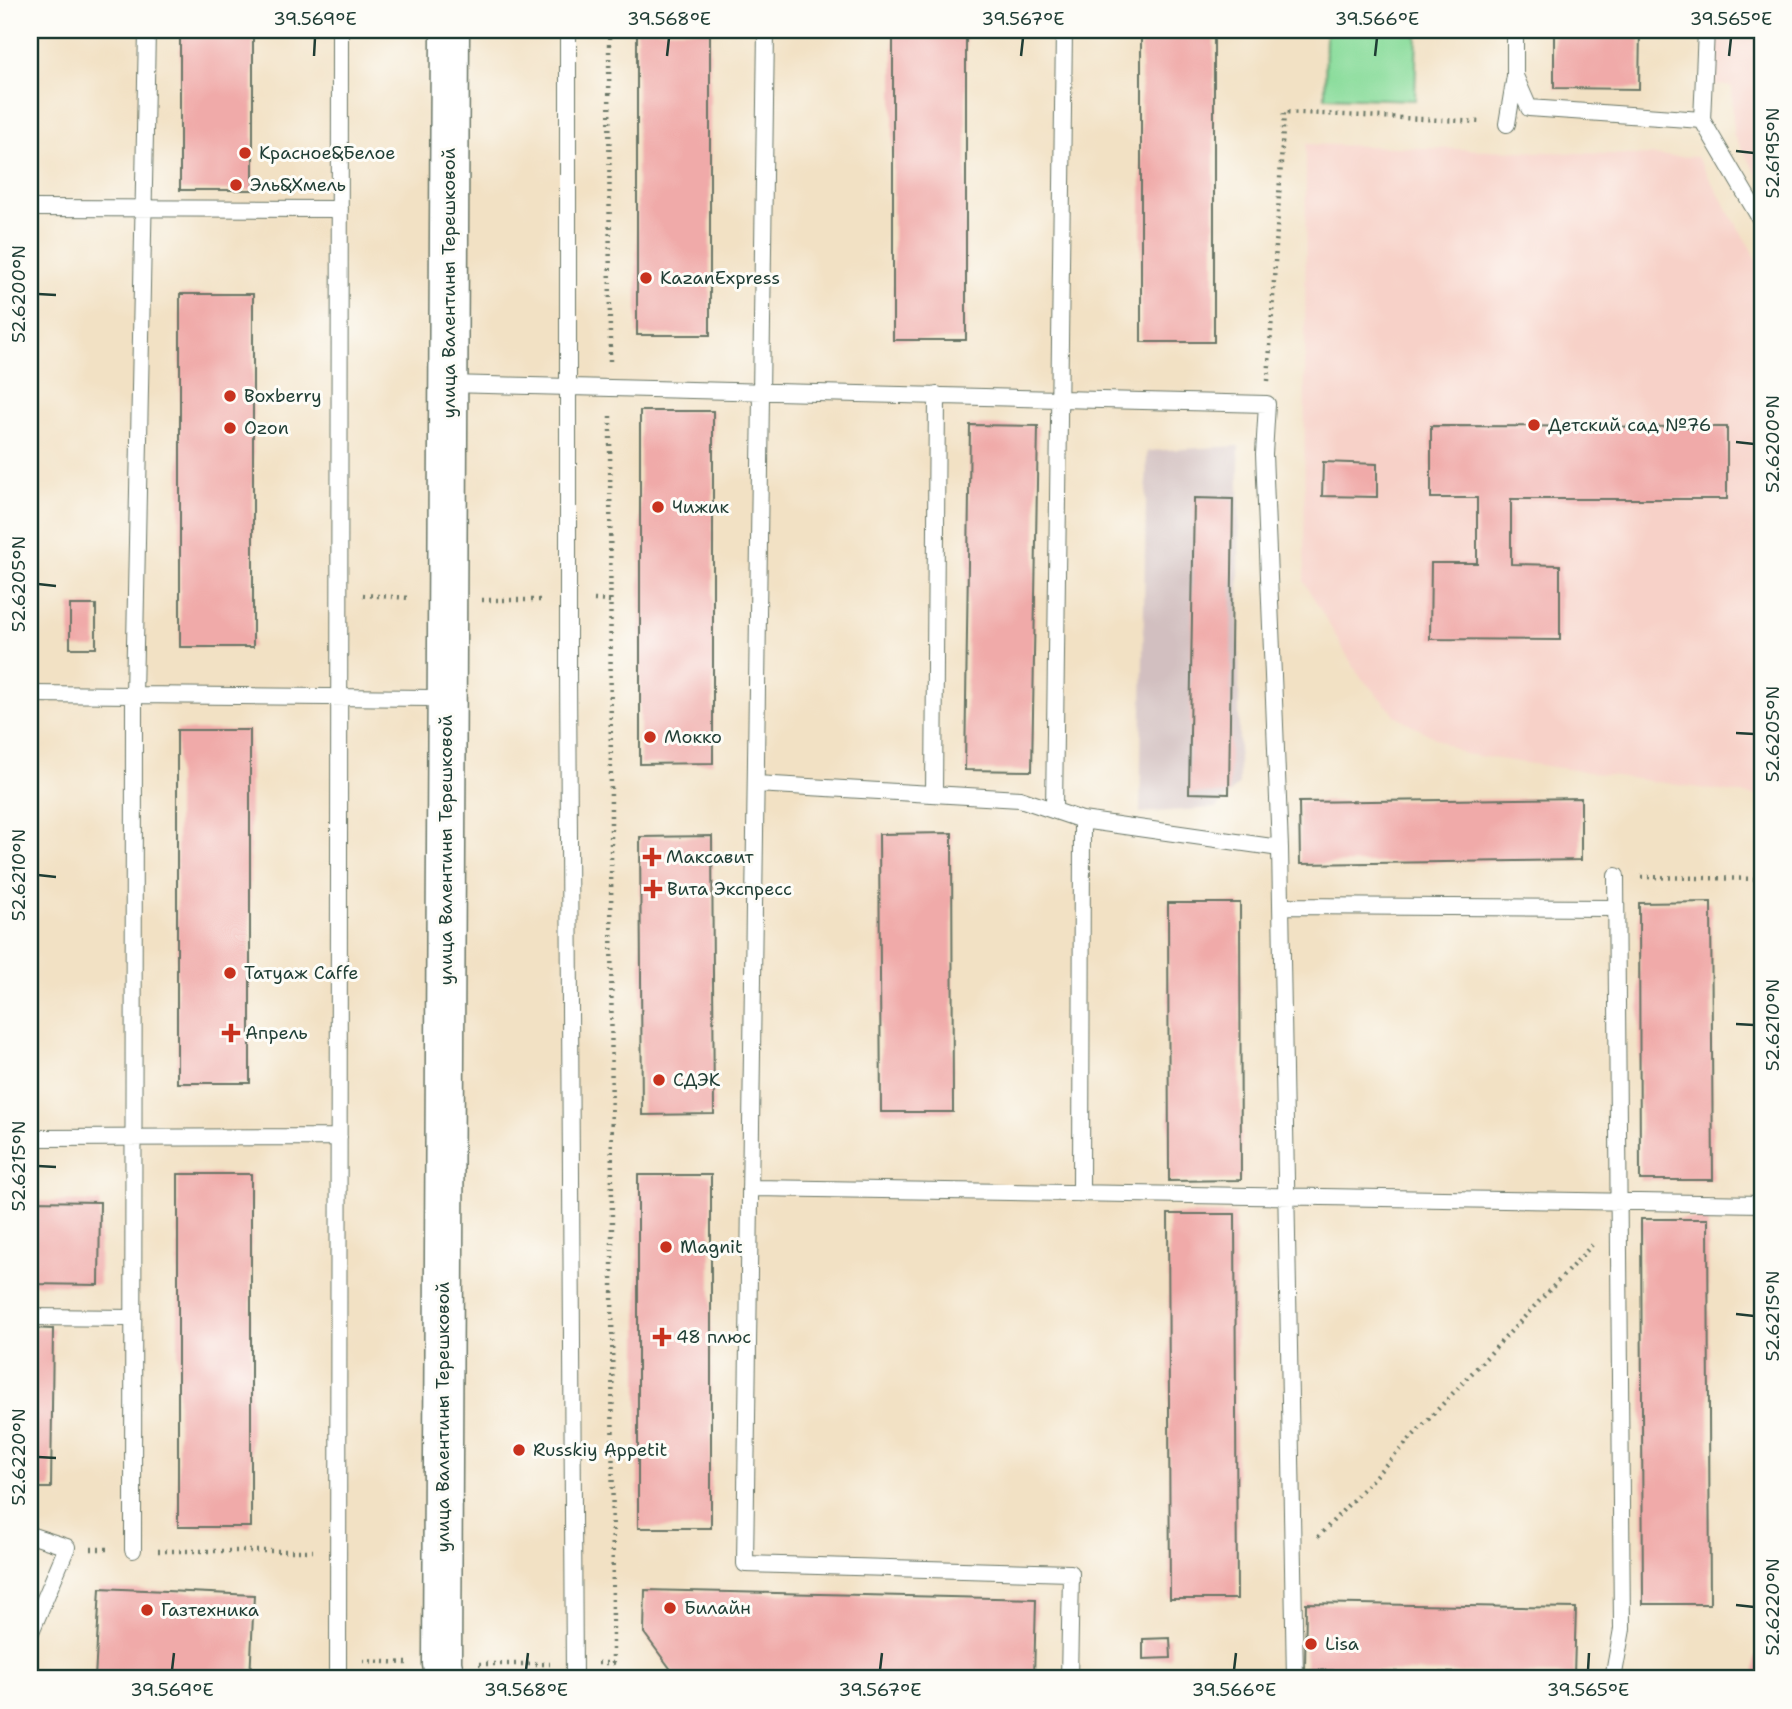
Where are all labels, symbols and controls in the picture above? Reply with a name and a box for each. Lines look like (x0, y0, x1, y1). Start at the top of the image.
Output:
text: 39.569°E (273, 7, 357, 31)
text: 39.568°E (627, 7, 711, 31)
text: 39.567°E (982, 7, 1064, 31)
text: 39.566°E (1335, 7, 1419, 31)
text: 39.565°E (1690, 7, 1772, 31)
text: 52.6195°N (1761, 108, 1785, 198)
place label: Красное&Белое (259, 141, 396, 165)
marker: Красное&Белое (237, 145, 253, 161)
street label: улица Валентины Терешковой (437, 148, 461, 418)
place label: Эль&Хмель (250, 173, 346, 197)
marker: Эль&Хмель (228, 177, 244, 193)
text: 52.6200°N (7, 245, 31, 343)
place label: KazanExpress (660, 266, 780, 290)
marker: KazanExpress (638, 270, 654, 286)
place label: Boxberry (244, 384, 322, 408)
marker: Boxberry (222, 388, 238, 404)
text: 52.6200°N (1761, 395, 1785, 493)
place label: Детский сад №76 (1548, 413, 1711, 437)
place label: Ozon (244, 416, 289, 440)
marker: Детский сад №76 (1526, 417, 1542, 433)
marker: Ozon (222, 420, 238, 436)
place label: Чижик (672, 495, 730, 519)
marker: Чижик (650, 499, 666, 515)
text: 52.6205°N (7, 536, 31, 632)
text: 52.6205°N (1761, 686, 1785, 782)
street label: улица Валентины Терешковой (434, 715, 458, 985)
place label: Мокко (664, 725, 722, 749)
marker: Мокко (642, 729, 658, 745)
text: 52.6210°N (7, 829, 31, 921)
place label: Максавит (666, 845, 754, 869)
marker: Максавит (644, 849, 660, 865)
place label: Вита Экспресс (667, 877, 792, 901)
marker: Вита Экспресс (645, 881, 661, 897)
place label: Татуаж Caffe (244, 961, 358, 985)
marker: Татуаж Caffe (222, 965, 238, 981)
text: 52.6210°N (1761, 979, 1785, 1071)
place label: Апрель (245, 1021, 308, 1045)
marker: Апрель (223, 1025, 239, 1041)
place label: СДЭК (673, 1068, 721, 1092)
marker: СДЭК (651, 1072, 667, 1088)
text: 52.6215°N (7, 1121, 31, 1211)
place label: Magnit (680, 1235, 743, 1259)
marker: Magnit (658, 1239, 674, 1255)
text: 52.6215°N (1761, 1271, 1785, 1361)
street label: улица Валентины Терешковой (431, 1282, 455, 1552)
place label: 48 плюс (676, 1325, 751, 1349)
marker: 48 плюс (654, 1329, 670, 1345)
text: 52.6220°N (7, 1408, 31, 1506)
place label: Russkiy Appetit (533, 1438, 667, 1462)
marker: Russkiy Appetit (511, 1442, 527, 1458)
text: 52.6220°N (1761, 1558, 1785, 1656)
place label: Билайн (684, 1596, 751, 1620)
place label: Газтехника (161, 1598, 259, 1622)
marker: Билайн (662, 1600, 678, 1616)
marker: Газтехника (139, 1602, 155, 1618)
place label: Lisa (1325, 1632, 1359, 1656)
marker: Lisa (1303, 1636, 1319, 1652)
text: 39.569°E (130, 1678, 214, 1702)
text: 39.568°E (484, 1678, 568, 1702)
text: 39.567°E (839, 1678, 921, 1702)
text: 39.566°E (1192, 1678, 1276, 1702)
text: 39.565°E (1547, 1678, 1629, 1702)

